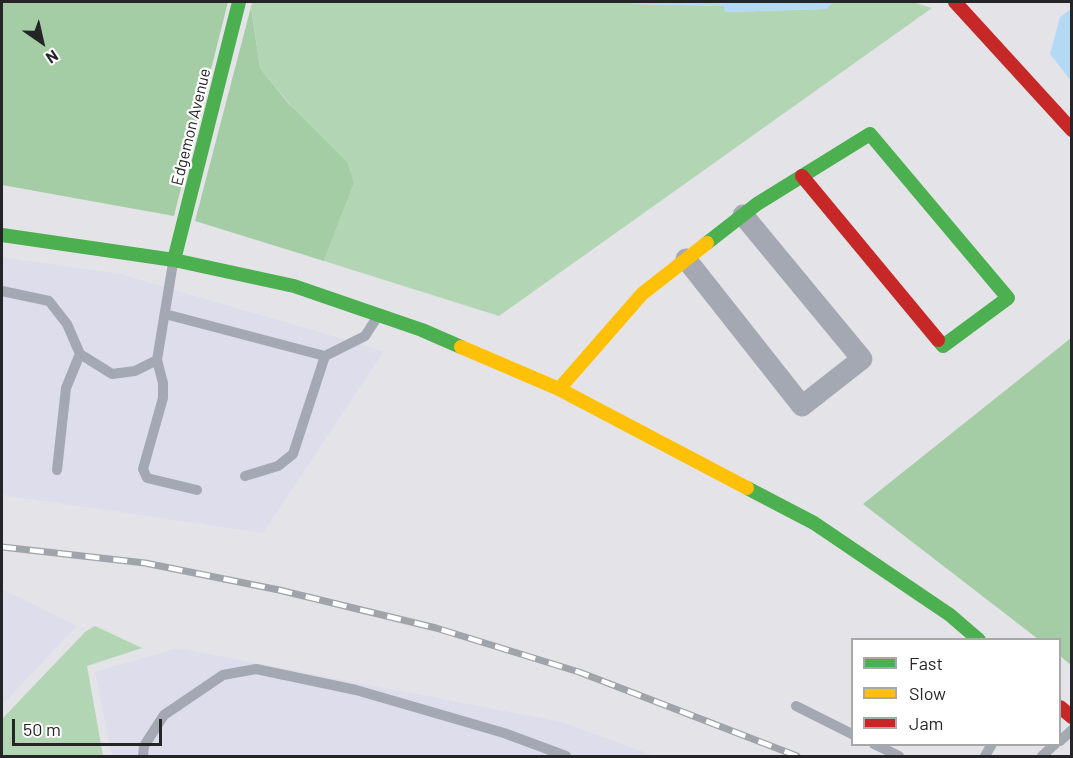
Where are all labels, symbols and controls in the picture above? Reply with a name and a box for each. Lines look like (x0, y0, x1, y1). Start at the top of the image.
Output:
north arrow (12, 12, 72, 72)
text: N (43, 46, 62, 68)
street label: Edgemon Avenue (167, 66, 215, 188)
legend (851, 638, 1061, 746)
text: Fast (909, 652, 943, 674)
text: Slow (909, 682, 946, 704)
scale bar (15, 707, 165, 745)
text: Jam (909, 712, 943, 734)
text: 50 m (23, 718, 61, 740)

